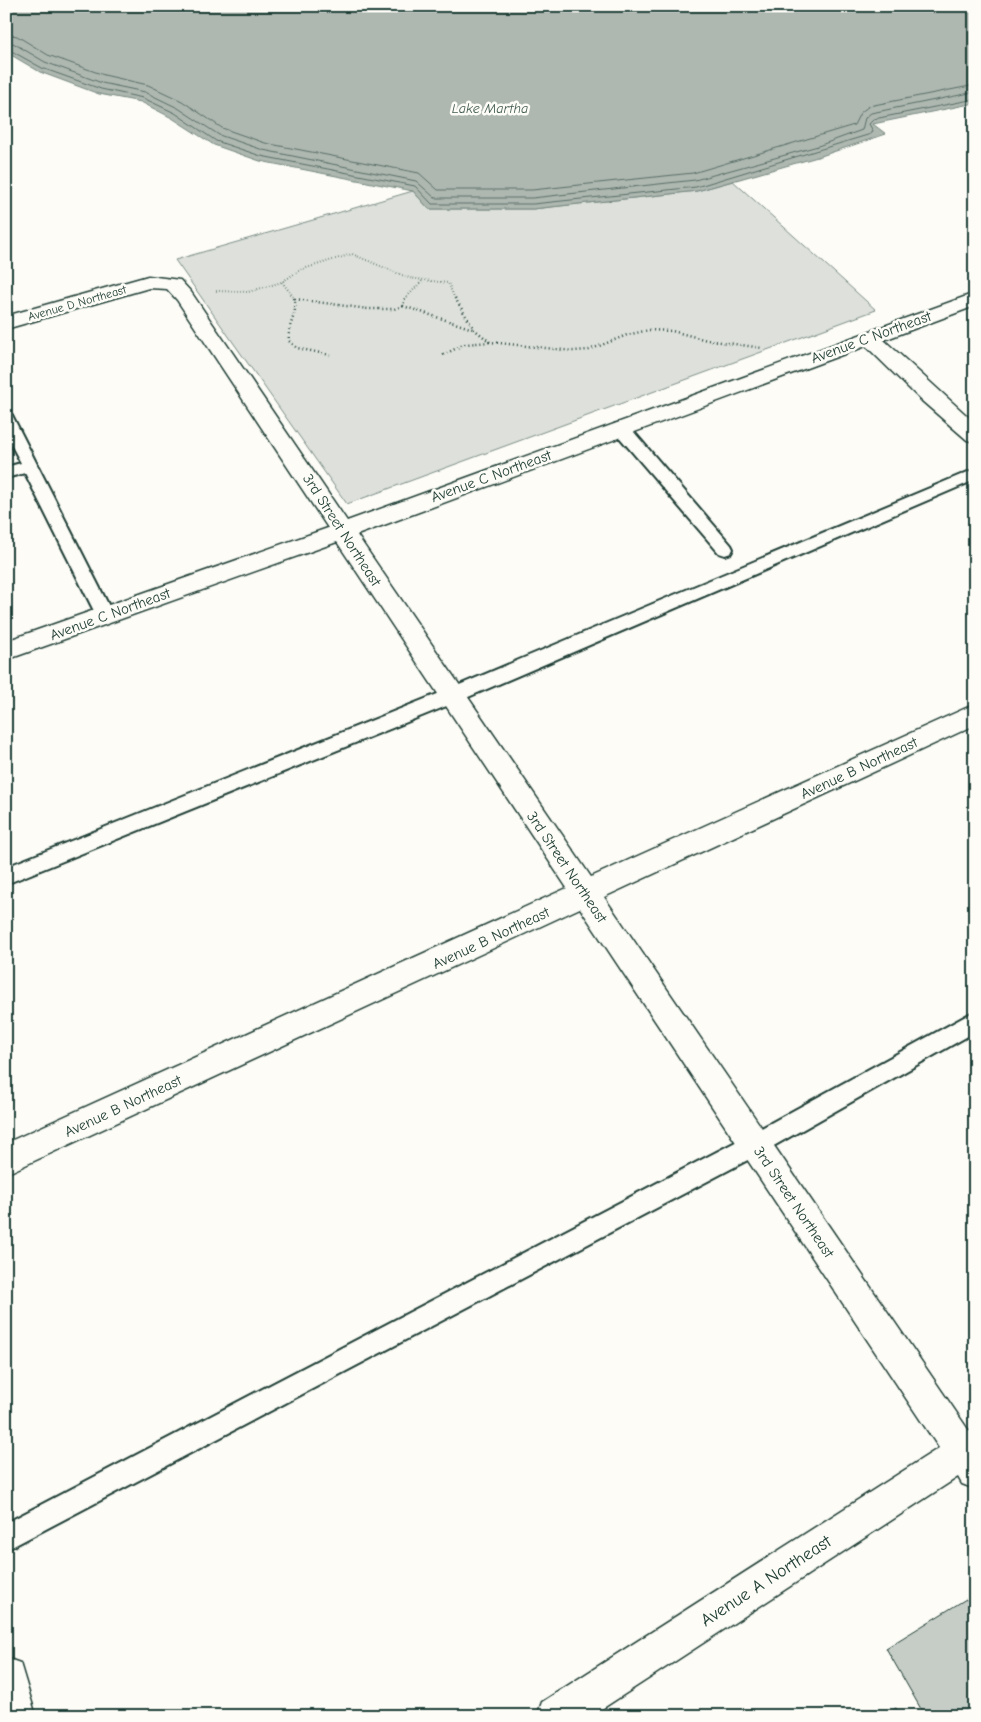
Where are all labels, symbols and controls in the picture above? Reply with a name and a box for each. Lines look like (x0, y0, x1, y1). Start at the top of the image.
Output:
water label: Lake Martha (452, 100, 528, 117)
street label: Avenue D Northeast (26, 282, 128, 324)
street label: Avenue C Northeast (808, 307, 934, 367)
street label: Avenue C Northeast (428, 446, 554, 506)
street label: 3rd Street Northeast (299, 470, 385, 590)
street label: Avenue C Northeast (47, 584, 173, 644)
street label: Avenue B Northeast (798, 733, 921, 803)
street label: 3rd Street Northeast (523, 808, 611, 927)
street label: Avenue B Northeast (430, 903, 553, 973)
street label: Avenue B Northeast (62, 1071, 185, 1141)
street label: 3rd Street Northeast (750, 1143, 838, 1262)
street label: Avenue A Northeast (697, 1530, 836, 1631)

